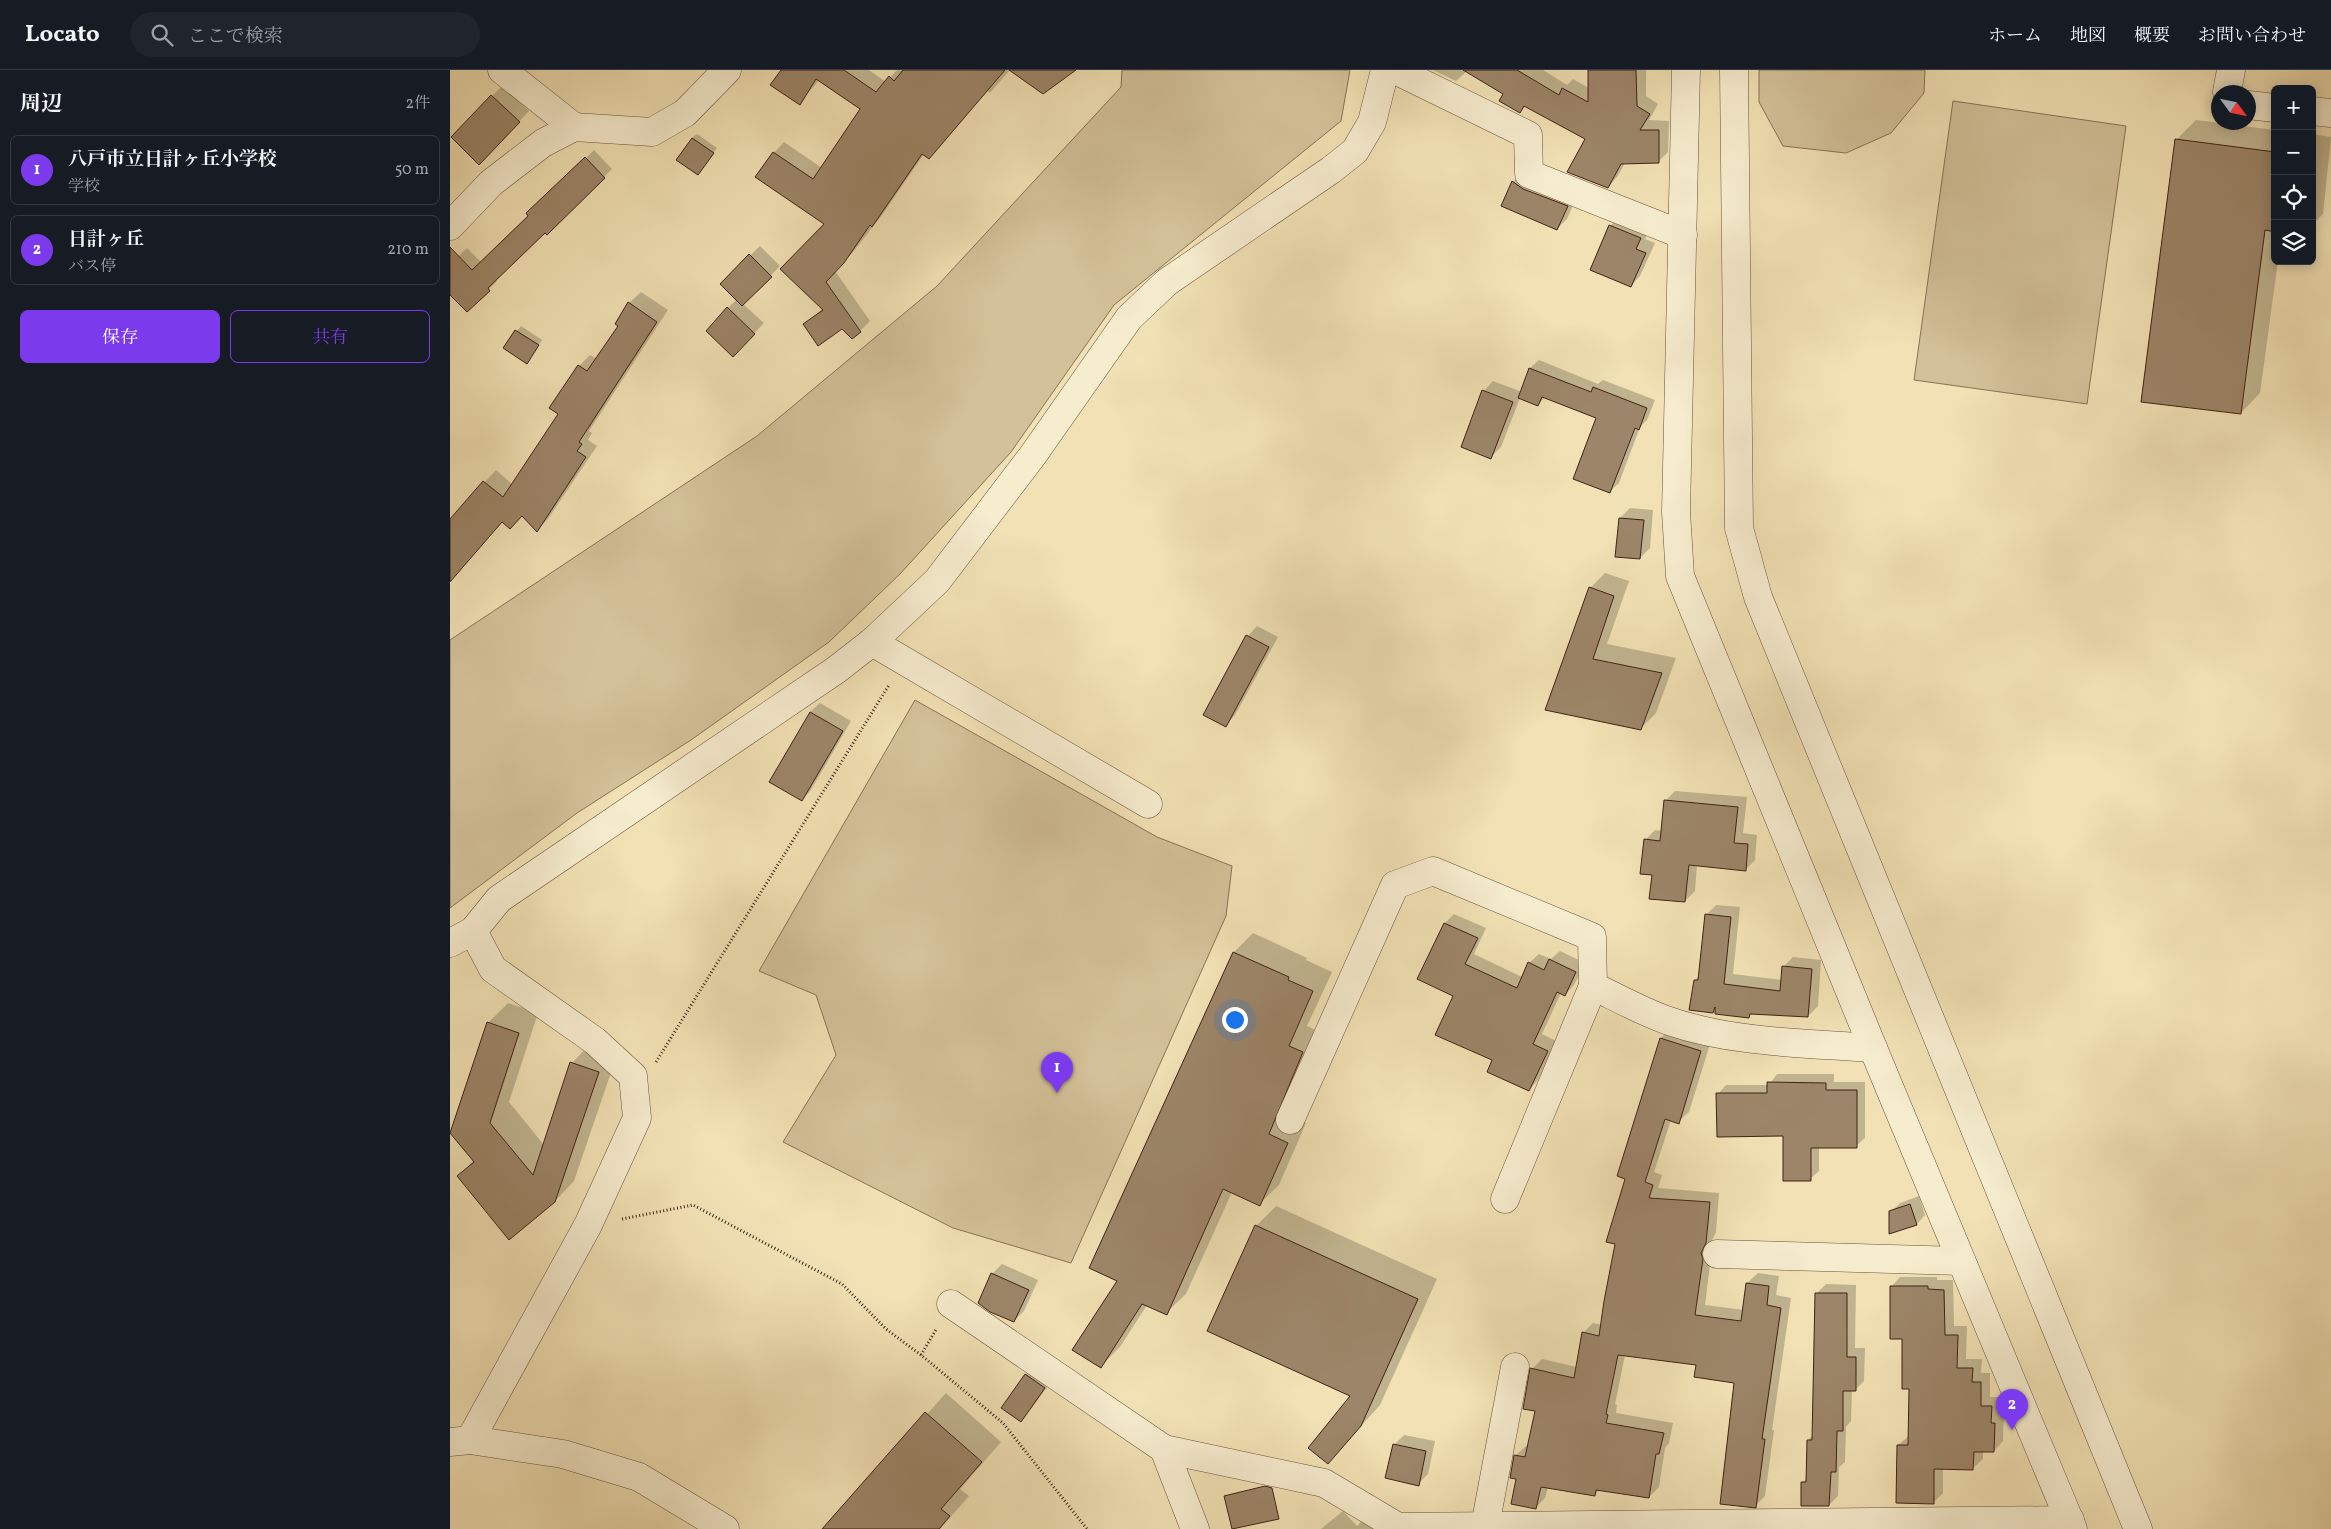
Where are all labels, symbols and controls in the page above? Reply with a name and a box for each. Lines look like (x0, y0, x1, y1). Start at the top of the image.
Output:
search box (130, 12, 480, 57)
text: Locato (25, 18, 100, 52)
icon: search (148, 21, 176, 49)
text: ここで検索 (188, 24, 283, 50)
text: ホーム (1988, 24, 2042, 49)
text: 地図 (2070, 24, 2106, 49)
text: 概要 (2134, 24, 2170, 49)
text: お問い合わせ (2198, 24, 2306, 49)
north arrow (2211, 85, 2256, 130)
map controls (2271, 85, 2316, 265)
button: + (2271, 85, 2316, 130)
text: 周辺 (20, 90, 62, 119)
text: 2件 (405, 93, 430, 115)
button: − (2271, 130, 2316, 175)
text: 八戸市立日計ヶ丘小学校 (68, 147, 277, 173)
text: 1 (34, 159, 40, 181)
text: 50 m (395, 159, 429, 181)
button: locate (2271, 175, 2316, 220)
text: 学校 (68, 176, 100, 198)
button: layers (2271, 220, 2316, 265)
text: 日計ヶ丘 (68, 227, 144, 253)
text: 2 (33, 239, 41, 261)
text: 210 m (387, 239, 429, 261)
text: バス停 (68, 256, 116, 278)
button: 保存 (20, 310, 220, 363)
button: 共有 (230, 310, 430, 363)
your location (1222, 1007, 1248, 1033)
pin: 1 (1041, 1052, 1073, 1093)
pin: 2 (1996, 1389, 2028, 1430)

